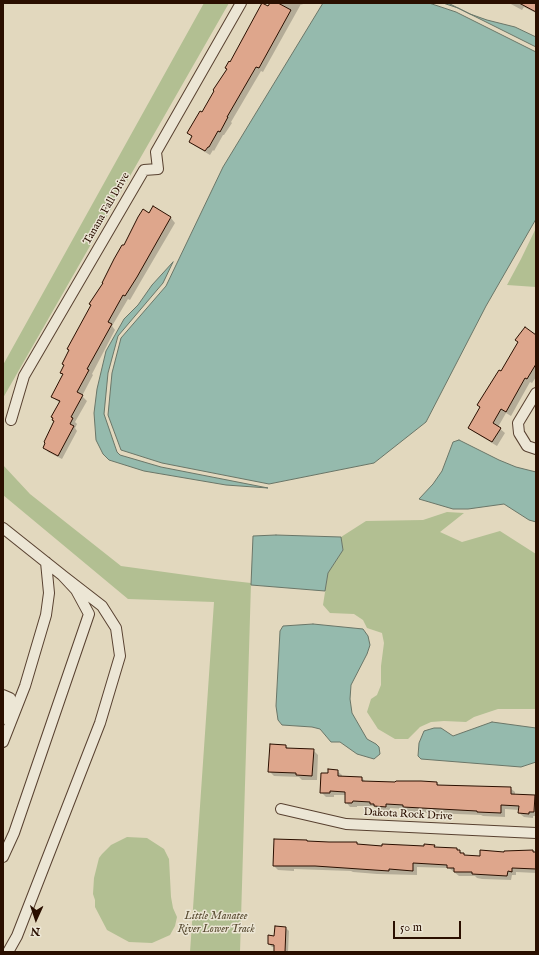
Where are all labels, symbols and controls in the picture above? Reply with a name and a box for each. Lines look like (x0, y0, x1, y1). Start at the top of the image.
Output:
street label: Tanana Fall Drive (81, 171, 133, 247)
street label: Dakota Rock Drive (363, 806, 453, 824)
north arrow (16, 899, 56, 939)
park label: Little Manatee River Lower Track (177, 910, 255, 936)
scale bar (395, 913, 463, 939)
text: 50 m (400, 920, 422, 935)
text: N (30, 924, 40, 938)

